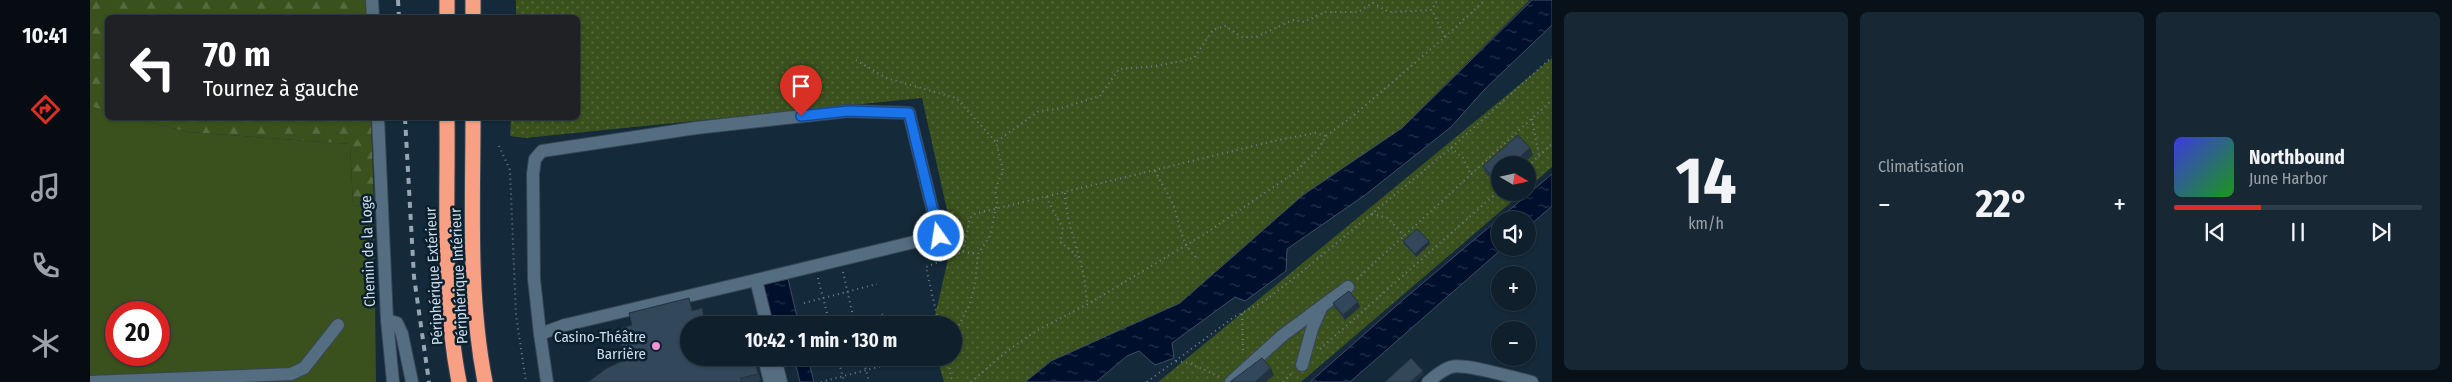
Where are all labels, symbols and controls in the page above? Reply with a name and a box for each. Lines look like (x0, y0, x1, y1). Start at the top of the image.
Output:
text: 10:41 (22, 22, 68, 49)
text: 70 m (203, 33, 271, 75)
icon: left (120, 35, 185, 100)
pin (780, 65, 822, 116)
icon: arrive (787, 72, 815, 100)
text: Tournez à gauche (203, 75, 359, 102)
icon: directions (28, 92, 63, 127)
text: 14 (1676, 142, 1736, 220)
text: Northbound (2249, 146, 2345, 169)
north arrow (1491, 156, 1536, 201)
map controls (1491, 156, 1536, 366)
text: Climatisation (1878, 157, 1964, 176)
text: June Harbor (2249, 169, 2327, 188)
icon: music (28, 170, 63, 205)
text: 22° (1975, 181, 2028, 227)
text: − (1878, 188, 1891, 221)
text: + (2113, 188, 2126, 221)
street label: Chemin de la Loge (357, 195, 379, 307)
street label: Périphérique Extérieur (421, 206, 447, 345)
street label: Périphérique Intérieur (446, 207, 472, 345)
position arrow (912, 209, 964, 261)
button: sound (1491, 211, 1536, 256)
text: km/h (1688, 214, 1724, 233)
icon: previous (2201, 218, 2229, 246)
icon: pause (2284, 218, 2312, 246)
icon: next (2367, 218, 2395, 246)
icon: phone (28, 248, 63, 283)
button: + (1491, 266, 1536, 311)
speed limit sign: 20 (105, 301, 170, 366)
button: − (1491, 321, 1536, 366)
icon: climate (28, 326, 63, 361)
place label: Casino-Théâtre Barrière (554, 328, 646, 363)
text: 10:42 · 1 min · 130 m (745, 329, 897, 352)
marker: Casino-Théâtre Barrière (650, 340, 662, 352)

